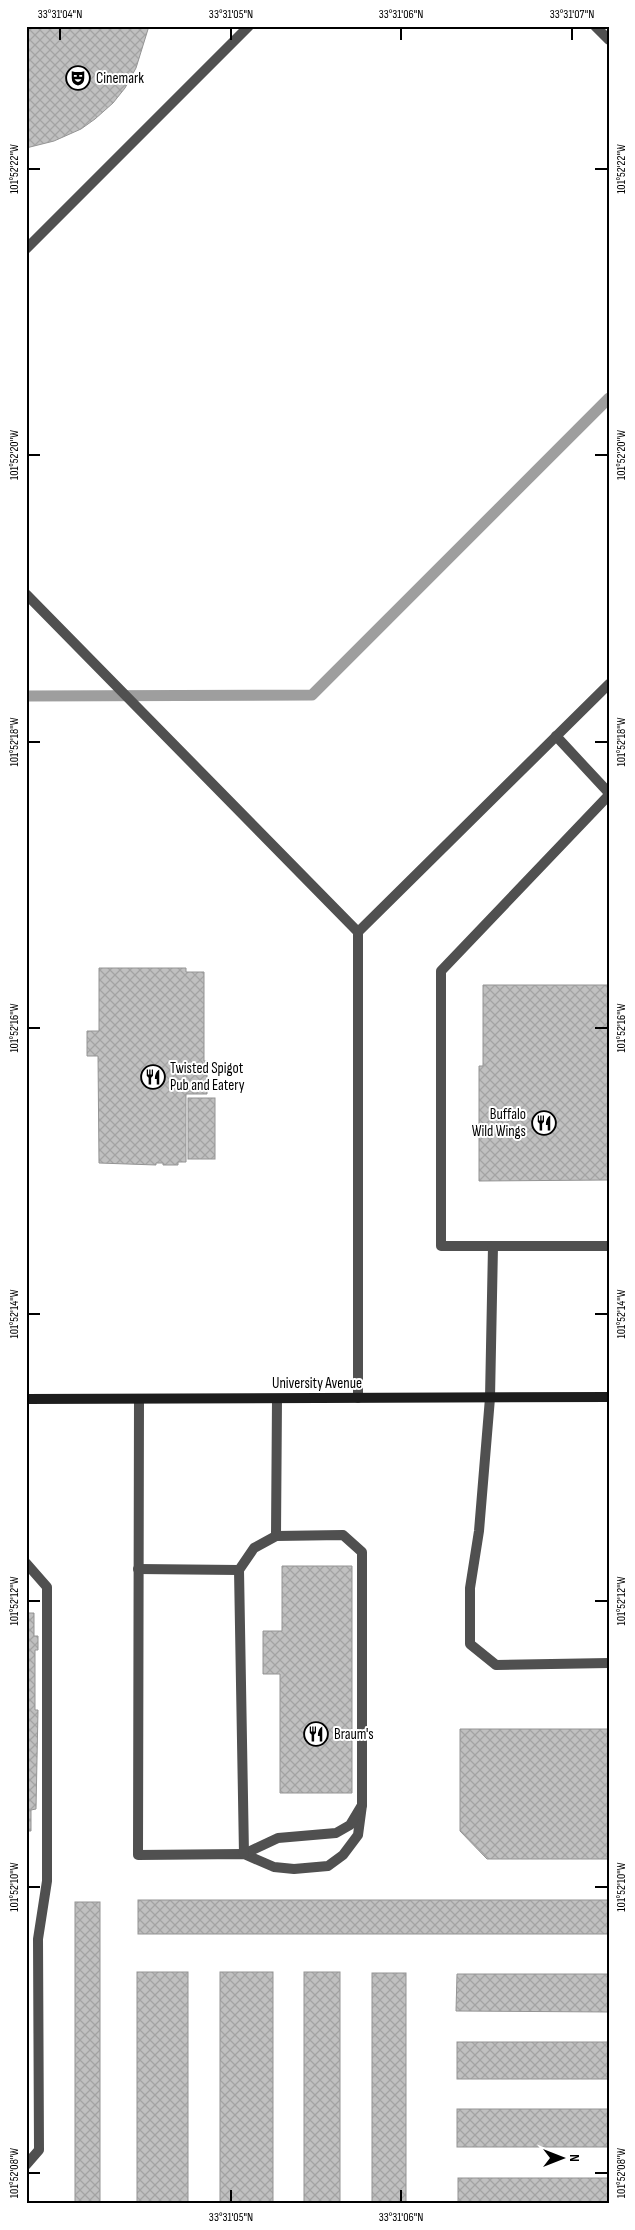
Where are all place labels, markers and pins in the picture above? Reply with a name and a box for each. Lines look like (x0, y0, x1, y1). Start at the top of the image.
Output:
theatre icon: Cinemark (65, 65, 91, 91)
place label: Cinemark (96, 69, 144, 88)
place label: Twisted Spigot Pub and Eatery (170, 1059, 245, 1095)
restaurant icon: Twisted Spigot Pub and Eatery (140, 1064, 166, 1090)
place label: Buffalo Wild Wings (472, 1105, 526, 1141)
restaurant icon: Buffalo Wild Wings (531, 1110, 557, 1136)
restaurant icon: Braum's (303, 1721, 329, 1747)
place label: Braum's (334, 1725, 374, 1744)

